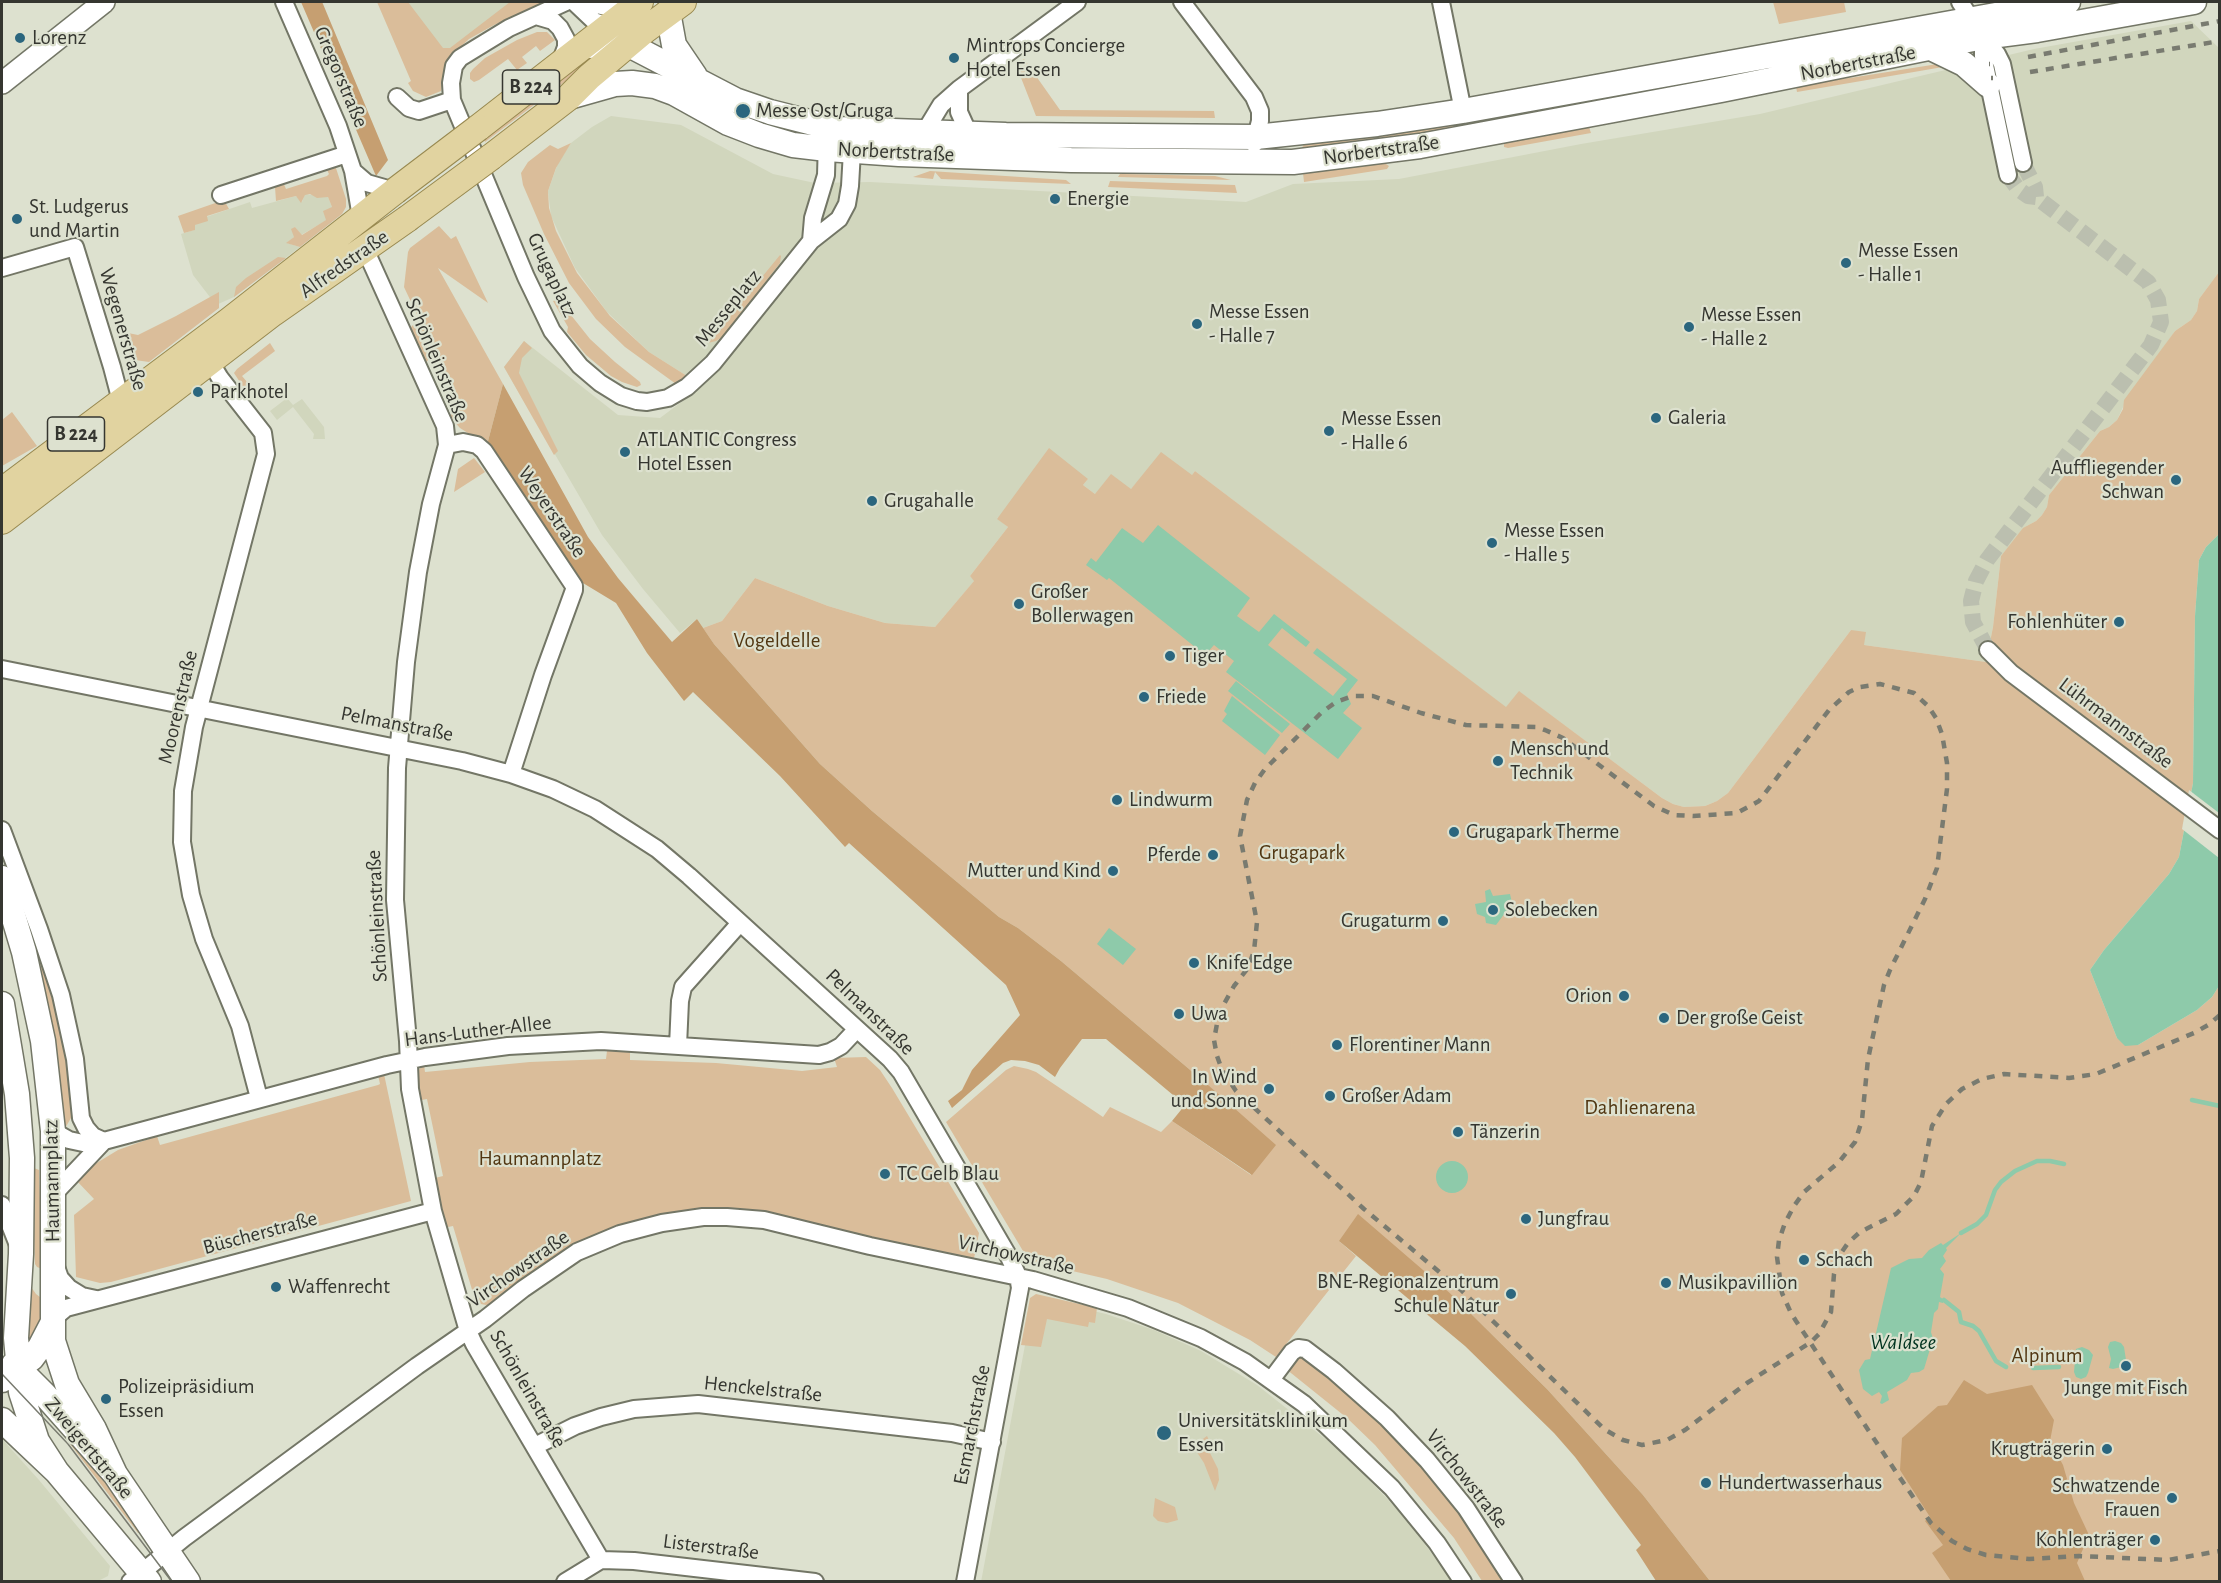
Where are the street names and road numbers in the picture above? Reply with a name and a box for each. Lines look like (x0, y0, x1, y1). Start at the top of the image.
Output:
street label: Gregorstraße (308, 23, 374, 131)
street label: Norbertstraße (1798, 39, 1918, 87)
road number: B 224 (502, 70, 560, 104)
street label: Norbertstraße (1321, 129, 1441, 171)
street label: Norbertstraße (837, 136, 955, 168)
street label: Alfredstraße (295, 224, 393, 304)
street label: Grugaplatz (522, 229, 582, 321)
street label: Messeplatz (689, 264, 767, 352)
street label: Wegenerstraße (93, 265, 153, 393)
street label: Schönleinstraße (400, 294, 474, 426)
road number: B 224 (48, 417, 104, 451)
street label: Weyerstraße (512, 462, 592, 562)
street label: Moorenstraße (153, 648, 203, 766)
street label: Lührmannstraße (2054, 672, 2178, 774)
street label: Pelmanstraße (339, 701, 455, 747)
street label: Schönleinstraße (361, 849, 393, 983)
street label: Pelmanstraße (820, 963, 920, 1061)
street label: Hans-Luther-Allee (403, 1009, 553, 1053)
street label: Haumannplatz (38, 1119, 66, 1243)
street label: Büscherstraße (200, 1206, 320, 1260)
street label: Virchowstraße (462, 1225, 574, 1313)
street label: Virchowstraße (955, 1229, 1077, 1281)
street label: Schönleinstraße (484, 1325, 572, 1453)
street label: Esmarchstraße (948, 1363, 996, 1487)
street label: Henckelstraße (703, 1370, 823, 1408)
street label: Zweigertstraße (39, 1392, 139, 1504)
street label: Virchowstraße (1420, 1424, 1514, 1534)
street label: Listerstraße (662, 1529, 760, 1565)

